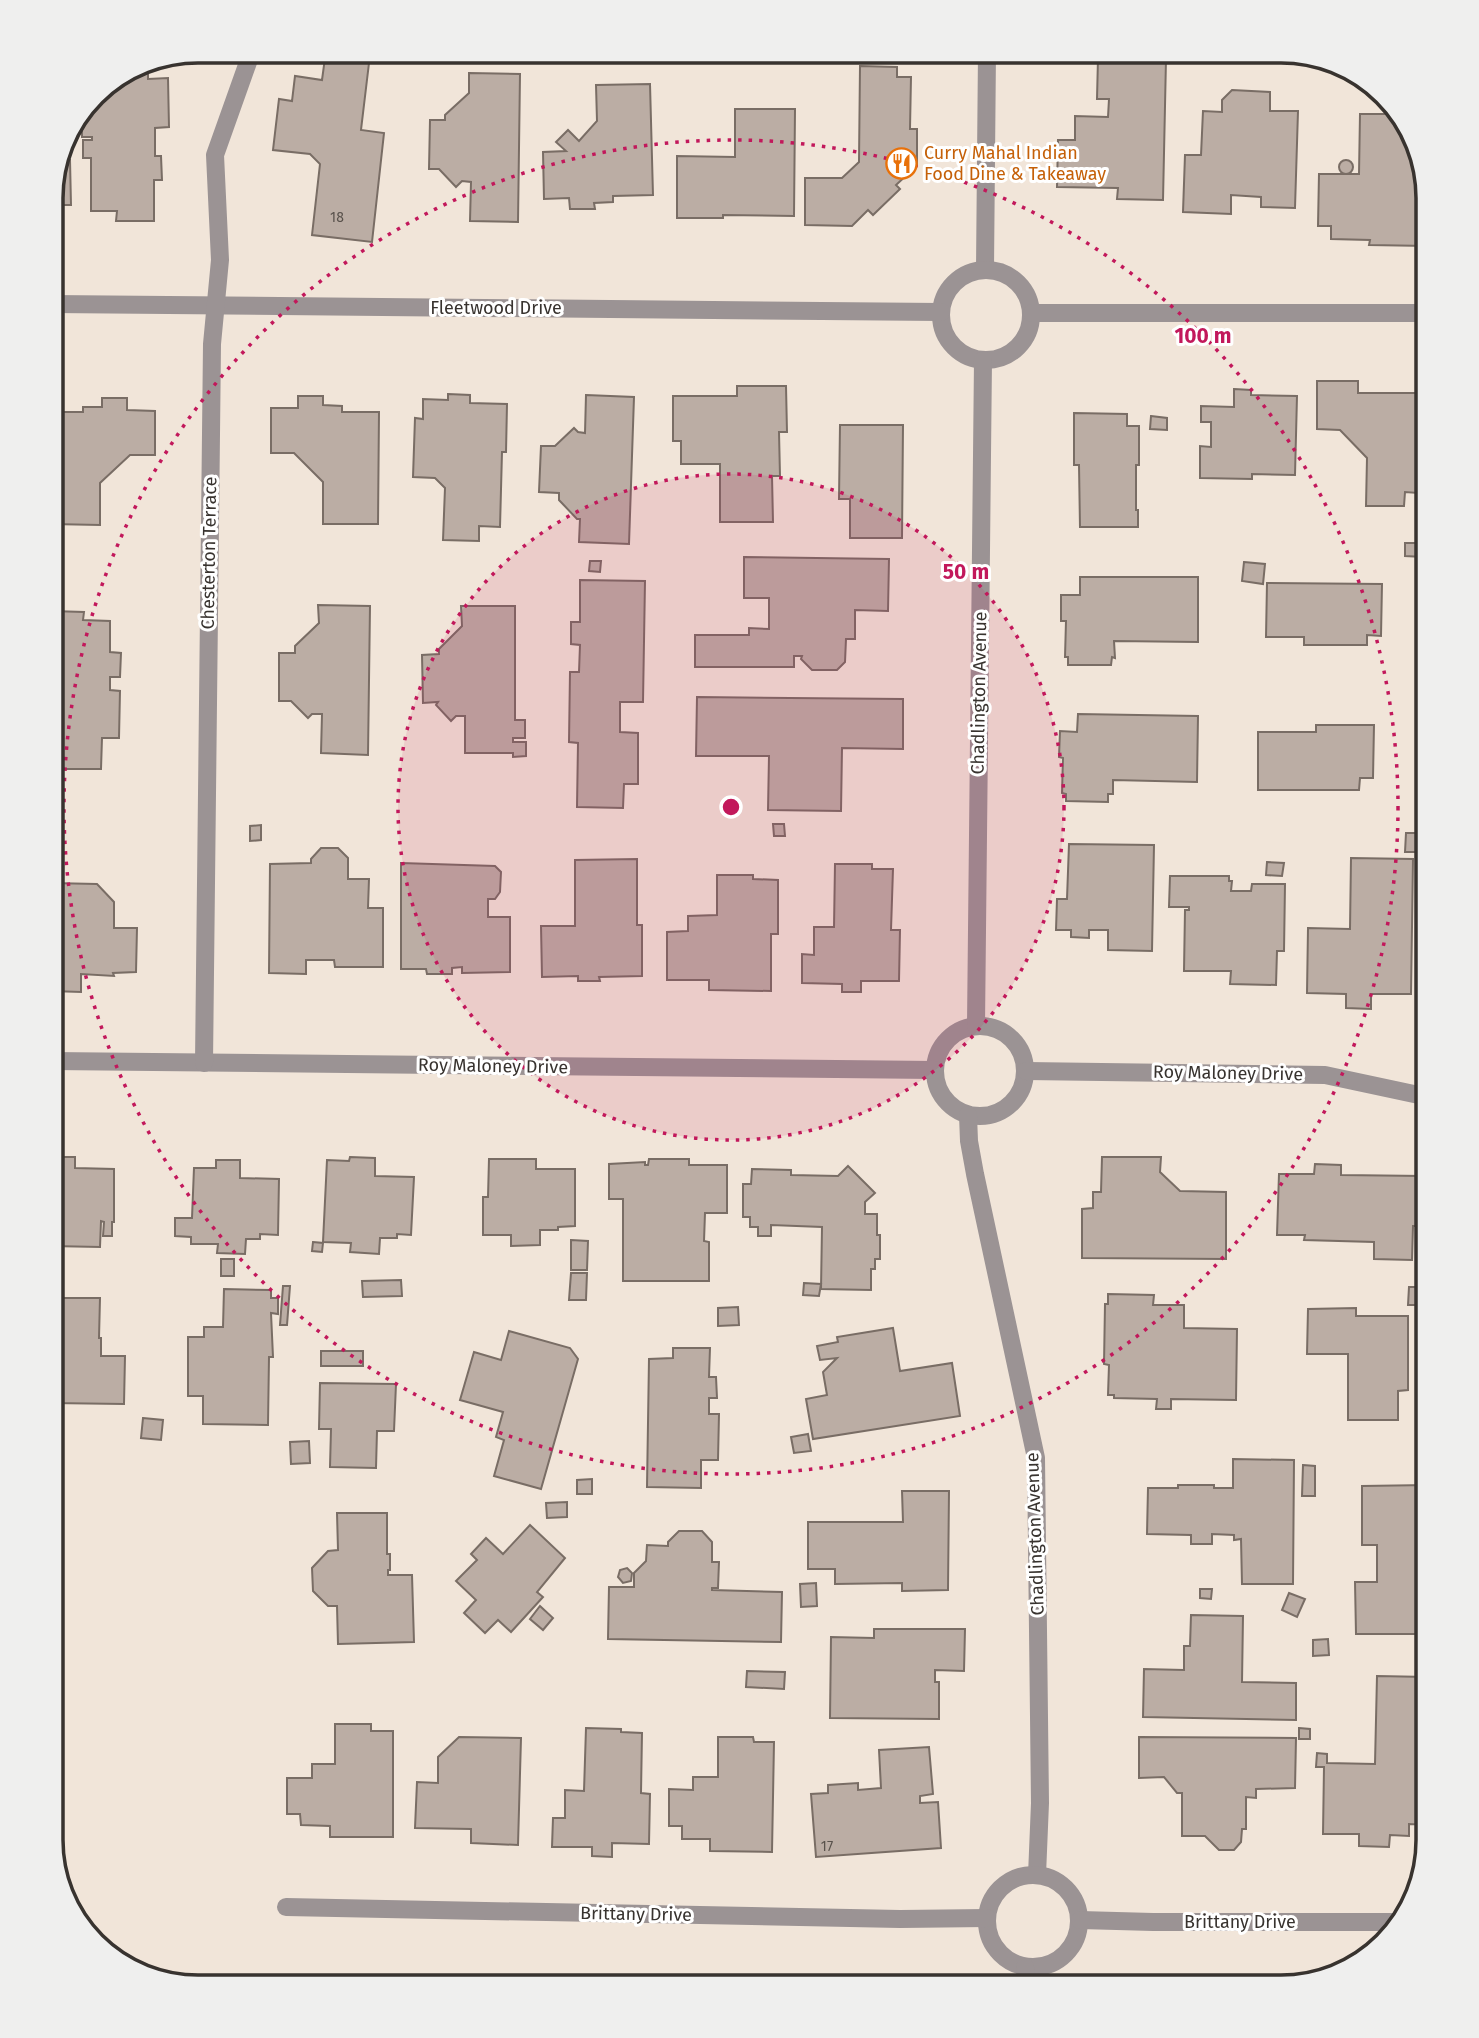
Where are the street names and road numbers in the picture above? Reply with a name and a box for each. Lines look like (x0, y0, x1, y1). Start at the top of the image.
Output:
street label: Fleetwood Drive (430, 297, 562, 319)
street label: Chesterton Terrace (197, 476, 221, 630)
street label: Chadlington Avenue (967, 611, 991, 775)
street label: Roy Maloney Drive (418, 1054, 568, 1078)
street label: Roy Maloney Drive (1153, 1061, 1303, 1085)
street label: Chadlington Avenue (1021, 1452, 1049, 1616)
street label: Brittany Drive (580, 1902, 692, 1926)
street label: Brittany Drive (1184, 1911, 1296, 1933)

